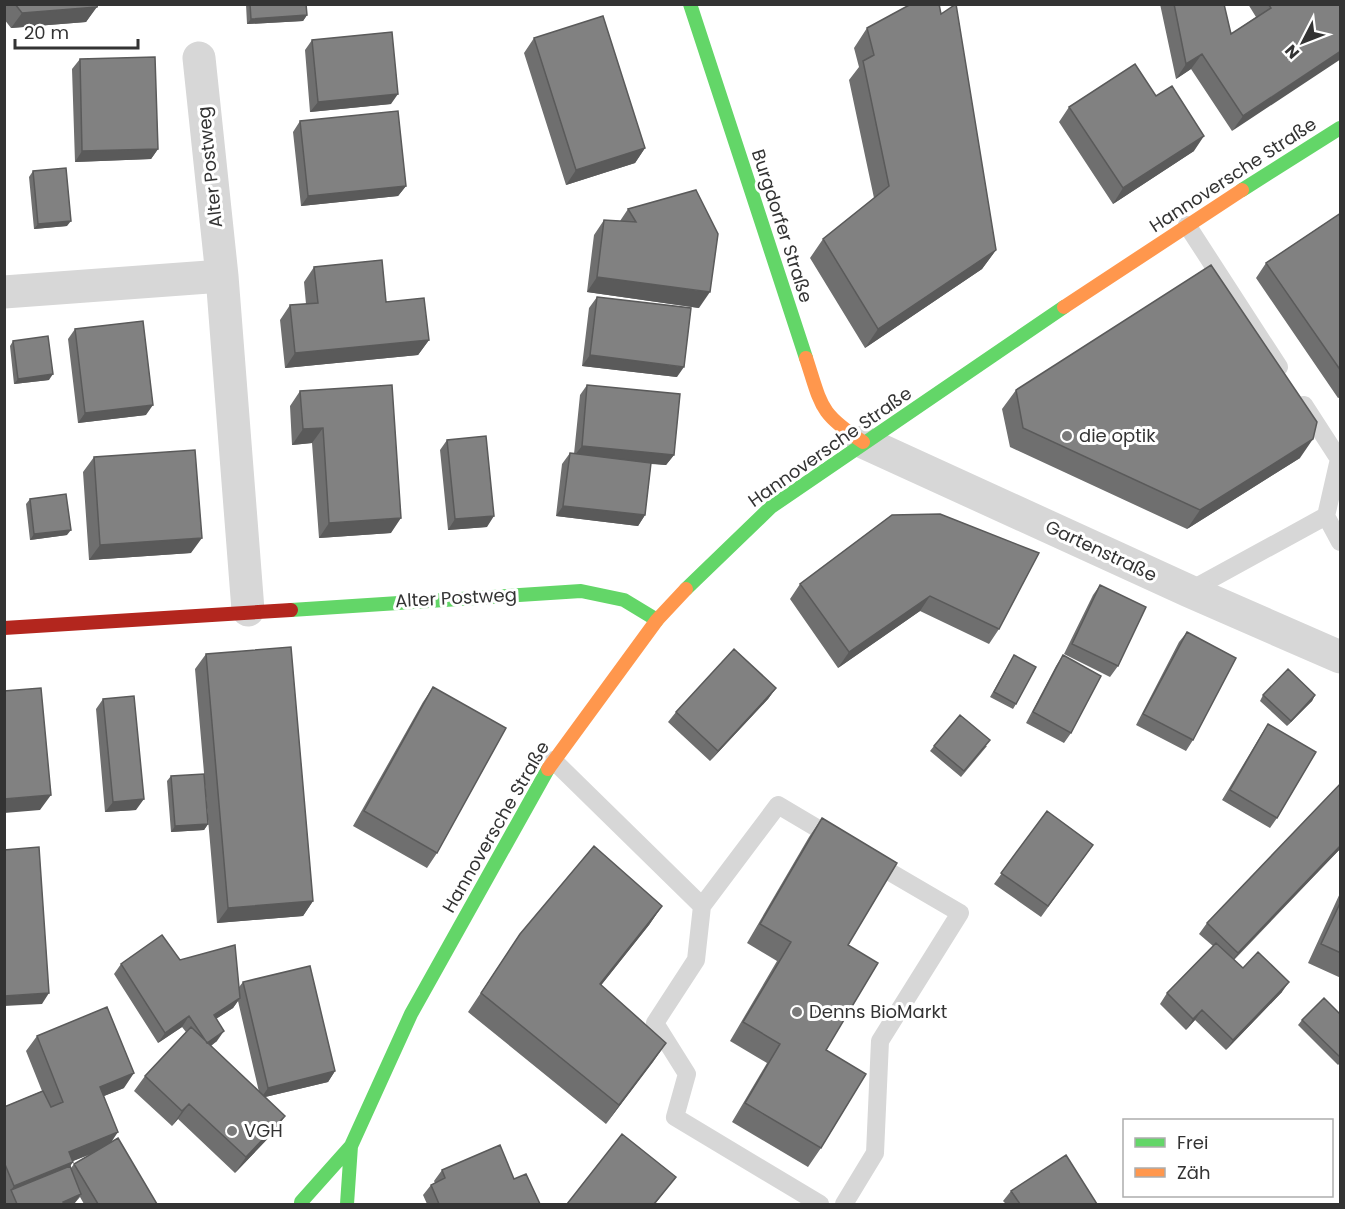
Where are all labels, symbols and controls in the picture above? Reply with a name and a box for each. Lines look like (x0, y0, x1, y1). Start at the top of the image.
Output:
scale bar (15, 12, 138, 50)
north arrow (1273, 12, 1333, 72)
text: 20 m (24, 20, 69, 45)
text: N (1280, 40, 1305, 64)
street label: Alter Postweg (191, 105, 228, 229)
street label: Hannoversche Straße (1144, 111, 1321, 238)
street label: Burgdorfer Straße (746, 146, 819, 306)
street label: Hannoversche Straße (743, 381, 917, 513)
place label: die optik (1079, 423, 1156, 448)
marker: die optik (1060, 429, 1074, 443)
street label: Gartenstraße (1041, 514, 1161, 587)
street label: Alter Postweg (395, 582, 517, 613)
street label: Hannoversche Straße (436, 736, 555, 917)
place label: Denns BioMarkt (809, 999, 947, 1024)
marker: Denns BioMarkt (790, 1005, 804, 1019)
place label: VGH (244, 1118, 283, 1143)
legend (1123, 1119, 1333, 1197)
marker: VGH (225, 1124, 239, 1138)
text: Frei (1177, 1130, 1208, 1155)
text: Zäh (1177, 1160, 1210, 1185)

